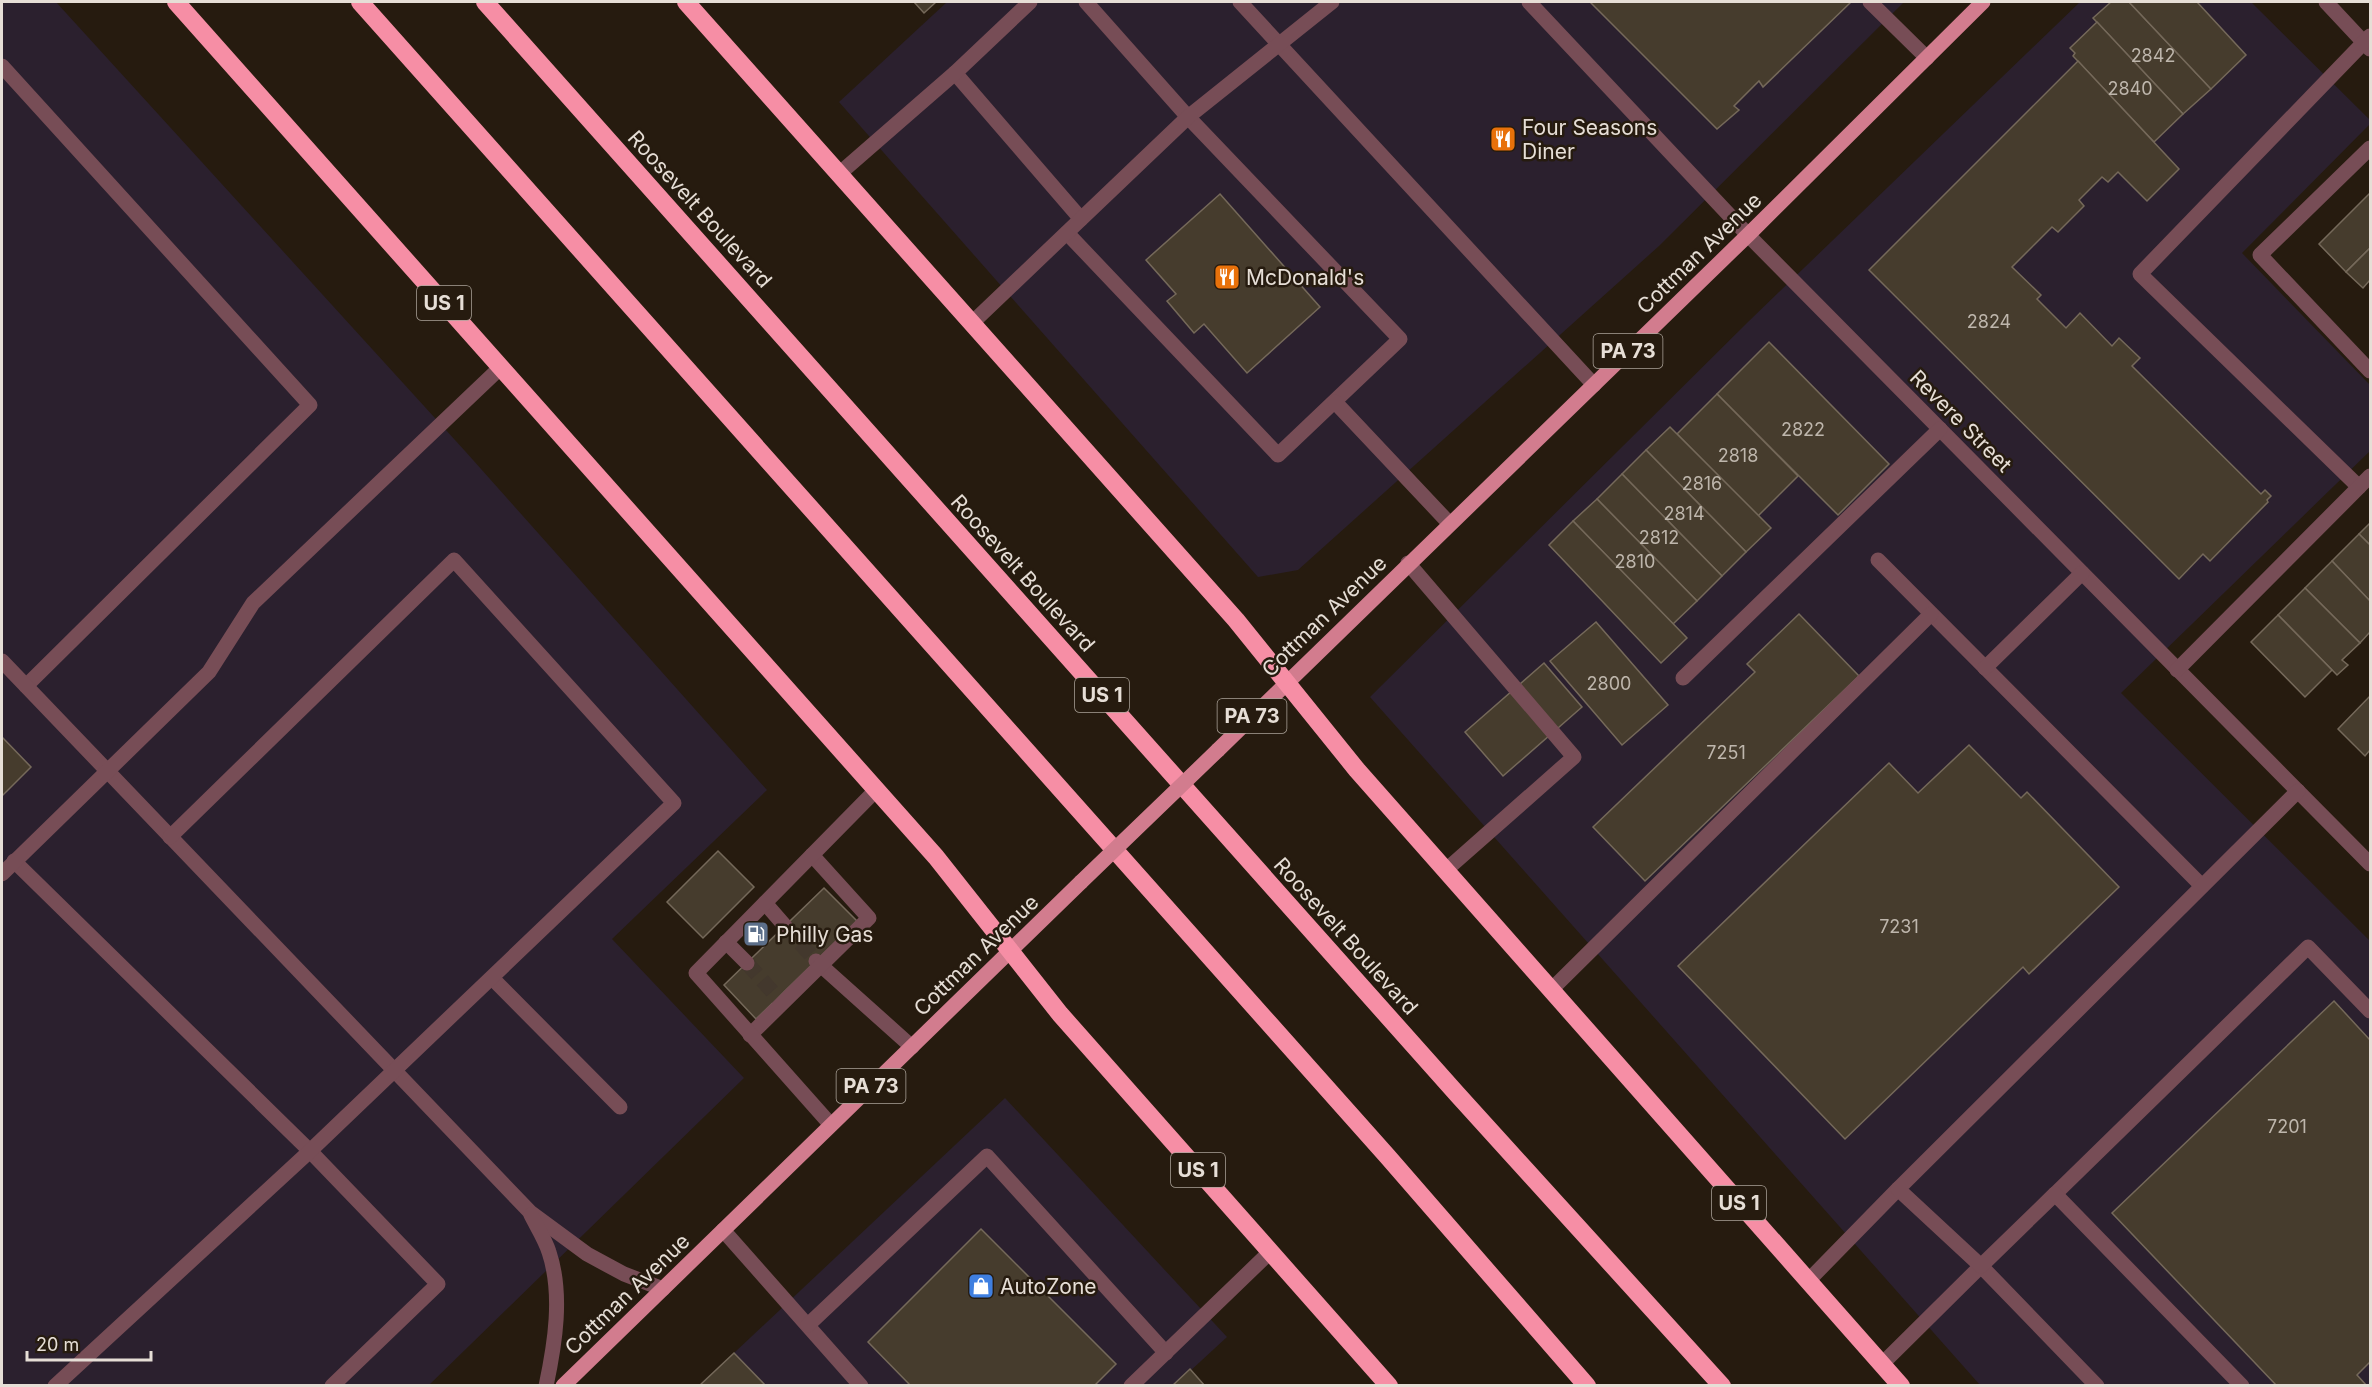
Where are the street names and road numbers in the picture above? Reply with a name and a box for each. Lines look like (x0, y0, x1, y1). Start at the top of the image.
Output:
street label: Roosevelt Boulevard (623, 125, 777, 293)
street label: Cottman Avenue (1632, 187, 1766, 319)
road number: US 1 (417, 286, 471, 320)
road number: PA 73 (1594, 334, 1662, 368)
street label: Revere Street (1905, 365, 2017, 477)
street label: Roosevelt Boulevard (946, 489, 1100, 657)
street label: Cottman Avenue (1257, 550, 1391, 682)
road number: US 1 (1075, 678, 1129, 712)
road number: PA 73 (1218, 699, 1286, 733)
street label: Roosevelt Boulevard (1269, 852, 1423, 1020)
street label: Cottman Avenue (909, 889, 1043, 1021)
road number: PA 73 (836, 1069, 906, 1103)
road number: US 1 (1171, 1153, 1225, 1187)
road number: US 1 (1712, 1186, 1766, 1220)
street label: Cottman Avenue (560, 1228, 694, 1360)

